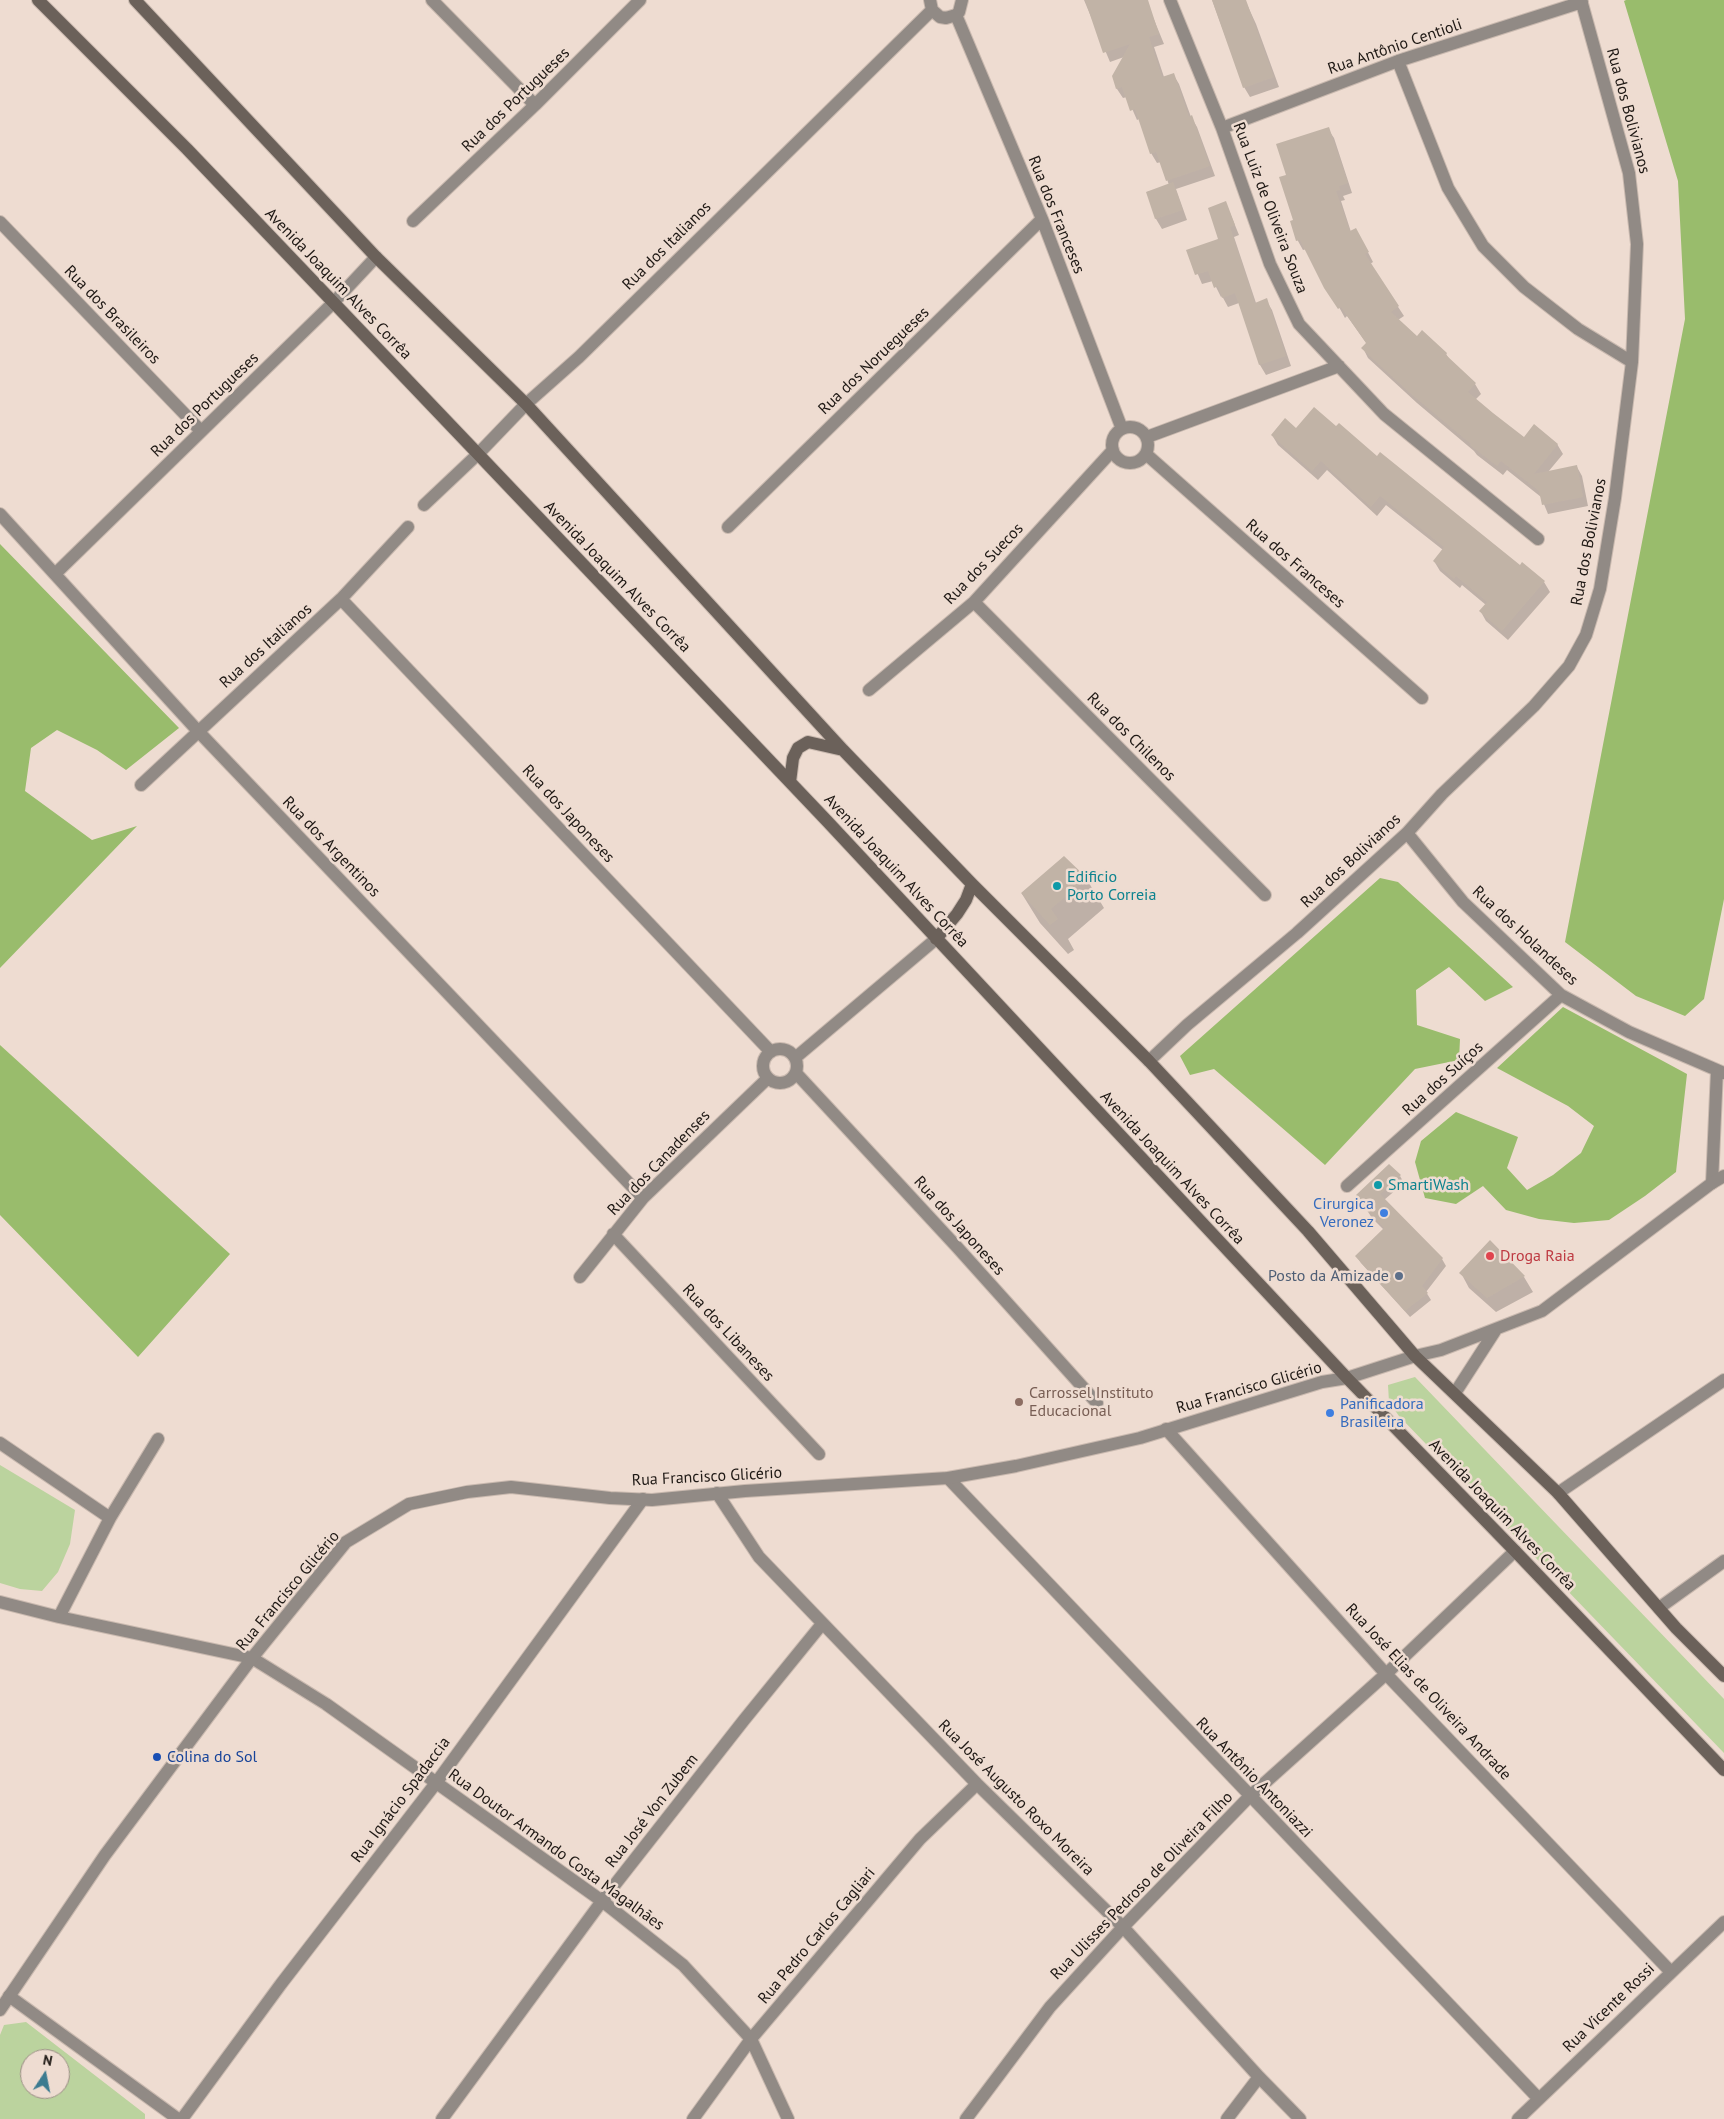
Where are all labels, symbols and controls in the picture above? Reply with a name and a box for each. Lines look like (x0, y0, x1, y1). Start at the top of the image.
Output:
street label: Rua Antônio Centioli (1325, 15, 1465, 79)
street label: Rua dos Portugueses (458, 44, 574, 156)
street label: Rua dos Bolivianos (1602, 46, 1654, 176)
street label: Rua Luiz de Oliveira Souza (1228, 120, 1312, 296)
street label: Rua dos Franceses (1024, 153, 1088, 277)
street label: Rua dos Italianos (619, 198, 715, 294)
street label: Avenida Joaquim Alves Corrêa (261, 204, 415, 364)
street label: Rua dos Brasileiros (60, 262, 164, 368)
street label: Rua dos Noruegueses (815, 303, 933, 419)
street label: Rua dos Portugueses (147, 349, 263, 461)
street label: Rua dos Bolivianos (1567, 477, 1611, 607)
street label: Avenida Joaquim Alves Corrêa (540, 497, 694, 657)
street label: Rua dos Franceses (1241, 516, 1349, 612)
street label: Rua dos Suecos (940, 519, 1028, 609)
street label: Rua dos Italianos (216, 600, 316, 692)
street label: Rua dos Chilenos (1083, 689, 1179, 785)
street label: Rua dos Japoneses (518, 761, 618, 867)
street label: Avenida Joaquim Alves Corrêa (820, 790, 972, 952)
street label: Rua dos Argentinos (278, 793, 384, 901)
street label: Rua dos Bolivianos (1297, 810, 1405, 912)
place label: Edificio Porto Correia (1067, 867, 1156, 905)
marker: Edificio Porto Correia (1051, 880, 1063, 892)
street label: Rua dos Holandeses (1468, 882, 1582, 990)
street label: Rua dos Suíços (1399, 1038, 1487, 1120)
street label: Avenida Joaquim Alves Corrêa (1096, 1087, 1248, 1249)
street label: Rua dos Canadenses (604, 1106, 714, 1220)
street label: Rua dos Japoneses (909, 1173, 1009, 1279)
place label: SmartiWash (1388, 1175, 1469, 1195)
marker: SmartiWash (1372, 1179, 1384, 1191)
place label: Cirurgica Veronez (1313, 1194, 1374, 1232)
marker: Cirurgica Veronez (1378, 1207, 1390, 1219)
place label: Droga Raia (1500, 1246, 1575, 1266)
marker: Droga Raia (1484, 1250, 1496, 1262)
place label: Posto da Amizade (1268, 1266, 1389, 1286)
marker: Posto da Amizade (1393, 1270, 1405, 1282)
street label: Rua dos Libaneses (678, 1280, 778, 1386)
street label: Rua Francisco Glicério (1174, 1358, 1324, 1418)
place label: Carrossel Instituto Educacional (1029, 1383, 1154, 1421)
place label: Panificadora Brasileira (1340, 1394, 1424, 1432)
marker: Carrossel Instituto Educacional (1013, 1396, 1025, 1408)
marker: Panificadora Brasileira (1324, 1407, 1336, 1419)
street label: Avenida Joaquim Alves Corrêa (1425, 1435, 1579, 1595)
street label: Rua Francisco Glicério (631, 1463, 783, 1491)
street label: Rua Francisco Glicério (232, 1527, 344, 1655)
street label: Rua José Elias de Oliveira Andrade (1341, 1600, 1515, 1784)
street label: Rua Antônio Antoniazzi (1192, 1714, 1316, 1842)
street label: Rua José Augusto Roxo Moreira (934, 1716, 1098, 1880)
street label: Rua Ignácio Spadaccia (347, 1733, 455, 1867)
place label: Colina do Sol (167, 1747, 257, 1767)
street label: Rua José Von Zubem (602, 1750, 702, 1872)
marker: Colina do Sol (151, 1751, 163, 1763)
street label: Rua Doutor Armando Costa Magalhães (444, 1765, 668, 1935)
street label: Rua Ulisses Pedroso de Oliveira Filho (1047, 1788, 1237, 1984)
street label: Rua Pedro Carlos Cagliari (754, 1864, 880, 2008)
street label: Rua Vicente Rossi (1559, 1959, 1659, 2057)
north arrow (20, 2049, 70, 2099)
text: N (41, 2051, 54, 2070)

